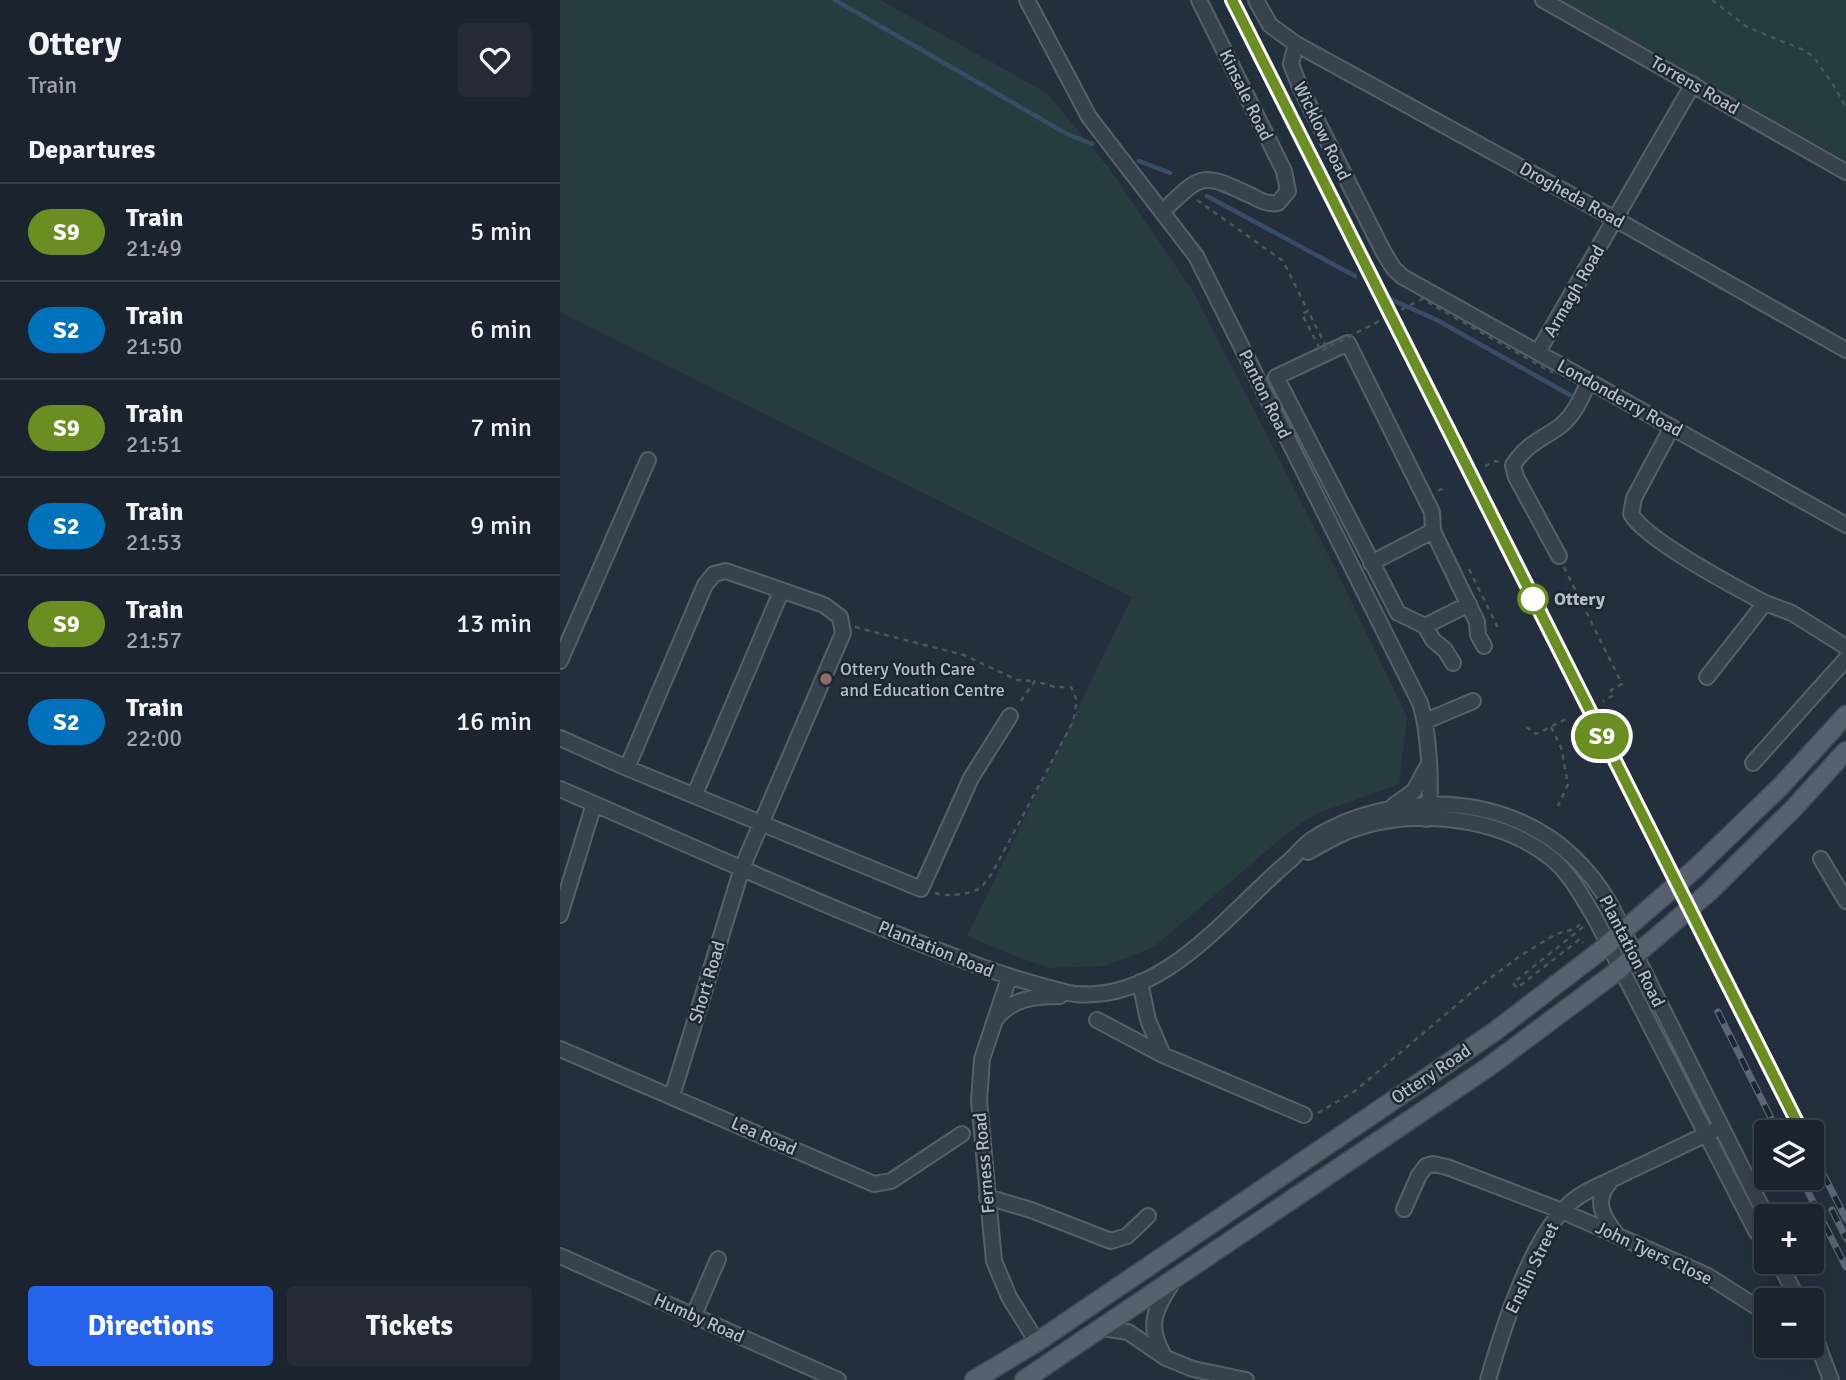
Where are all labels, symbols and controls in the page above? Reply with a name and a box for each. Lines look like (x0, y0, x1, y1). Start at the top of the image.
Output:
button: heart (458, 23, 532, 97)
text: Ottery (28, 24, 121, 65)
street label: Kinsale Road (1214, 46, 1278, 144)
street label: Torrens Road (1647, 51, 1743, 119)
text: Train (28, 71, 77, 100)
street label: Wicklow Road (1289, 78, 1355, 184)
text: Departures (28, 134, 155, 166)
street label: Drogheda Road (1516, 157, 1628, 233)
text: Train (126, 202, 184, 234)
text: 5 min (470, 216, 532, 248)
text: S9 (53, 217, 80, 247)
text: 21:49 (126, 234, 182, 263)
street label: Armagh Road (1539, 241, 1609, 341)
text: Train (126, 300, 184, 332)
text: 6 min (470, 314, 532, 346)
text: S2 (53, 315, 80, 345)
text: 21:50 (126, 332, 182, 361)
street label: Panton Road (1234, 346, 1296, 442)
street label: Londonderry Road (1553, 354, 1687, 442)
text: Train (126, 398, 184, 430)
text: 7 min (470, 412, 532, 444)
text: S9 (53, 413, 80, 443)
text: 21:51 (126, 430, 182, 459)
text: Train (126, 496, 184, 528)
text: 9 min (470, 510, 532, 542)
text: S2 (53, 511, 80, 541)
text: 21:53 (126, 528, 182, 557)
marker: Ottery (1518, 584, 1548, 614)
place label: Ottery (1554, 588, 1605, 610)
text: Train (126, 594, 184, 626)
text: 13 min (456, 608, 532, 640)
text: S9 (53, 609, 80, 639)
text: 21:57 (126, 626, 182, 655)
place label: Ottery Youth Care and Education Centre (840, 658, 1005, 701)
marker: Ottery Youth Care and Education Centre (818, 671, 834, 687)
text: Train (126, 692, 184, 724)
text: 16 min (456, 706, 532, 738)
text: S2 (53, 707, 80, 737)
line badge: S9 (1570, 713, 1634, 759)
text: S9 (1589, 721, 1615, 751)
text: 22:00 (126, 724, 182, 753)
street label: Plantation Road (1594, 891, 1670, 1011)
street label: Plantation Road (875, 916, 997, 982)
street label: Short Road (684, 938, 730, 1026)
street label: Ottery Road (1387, 1039, 1475, 1109)
street label: Ferness Road (969, 1111, 999, 1215)
street label: Lea Road (728, 1112, 800, 1160)
map controls (1754, 1120, 1824, 1358)
button: layers (1754, 1120, 1824, 1190)
button: + (1754, 1204, 1824, 1274)
street label: John Tyers Close (1592, 1216, 1716, 1290)
street label: Enslin Street (1500, 1219, 1564, 1317)
button: Directions (28, 1286, 273, 1366)
button: Tickets (287, 1286, 532, 1366)
street label: Humby Road (650, 1288, 748, 1348)
button: − (1754, 1288, 1824, 1358)

